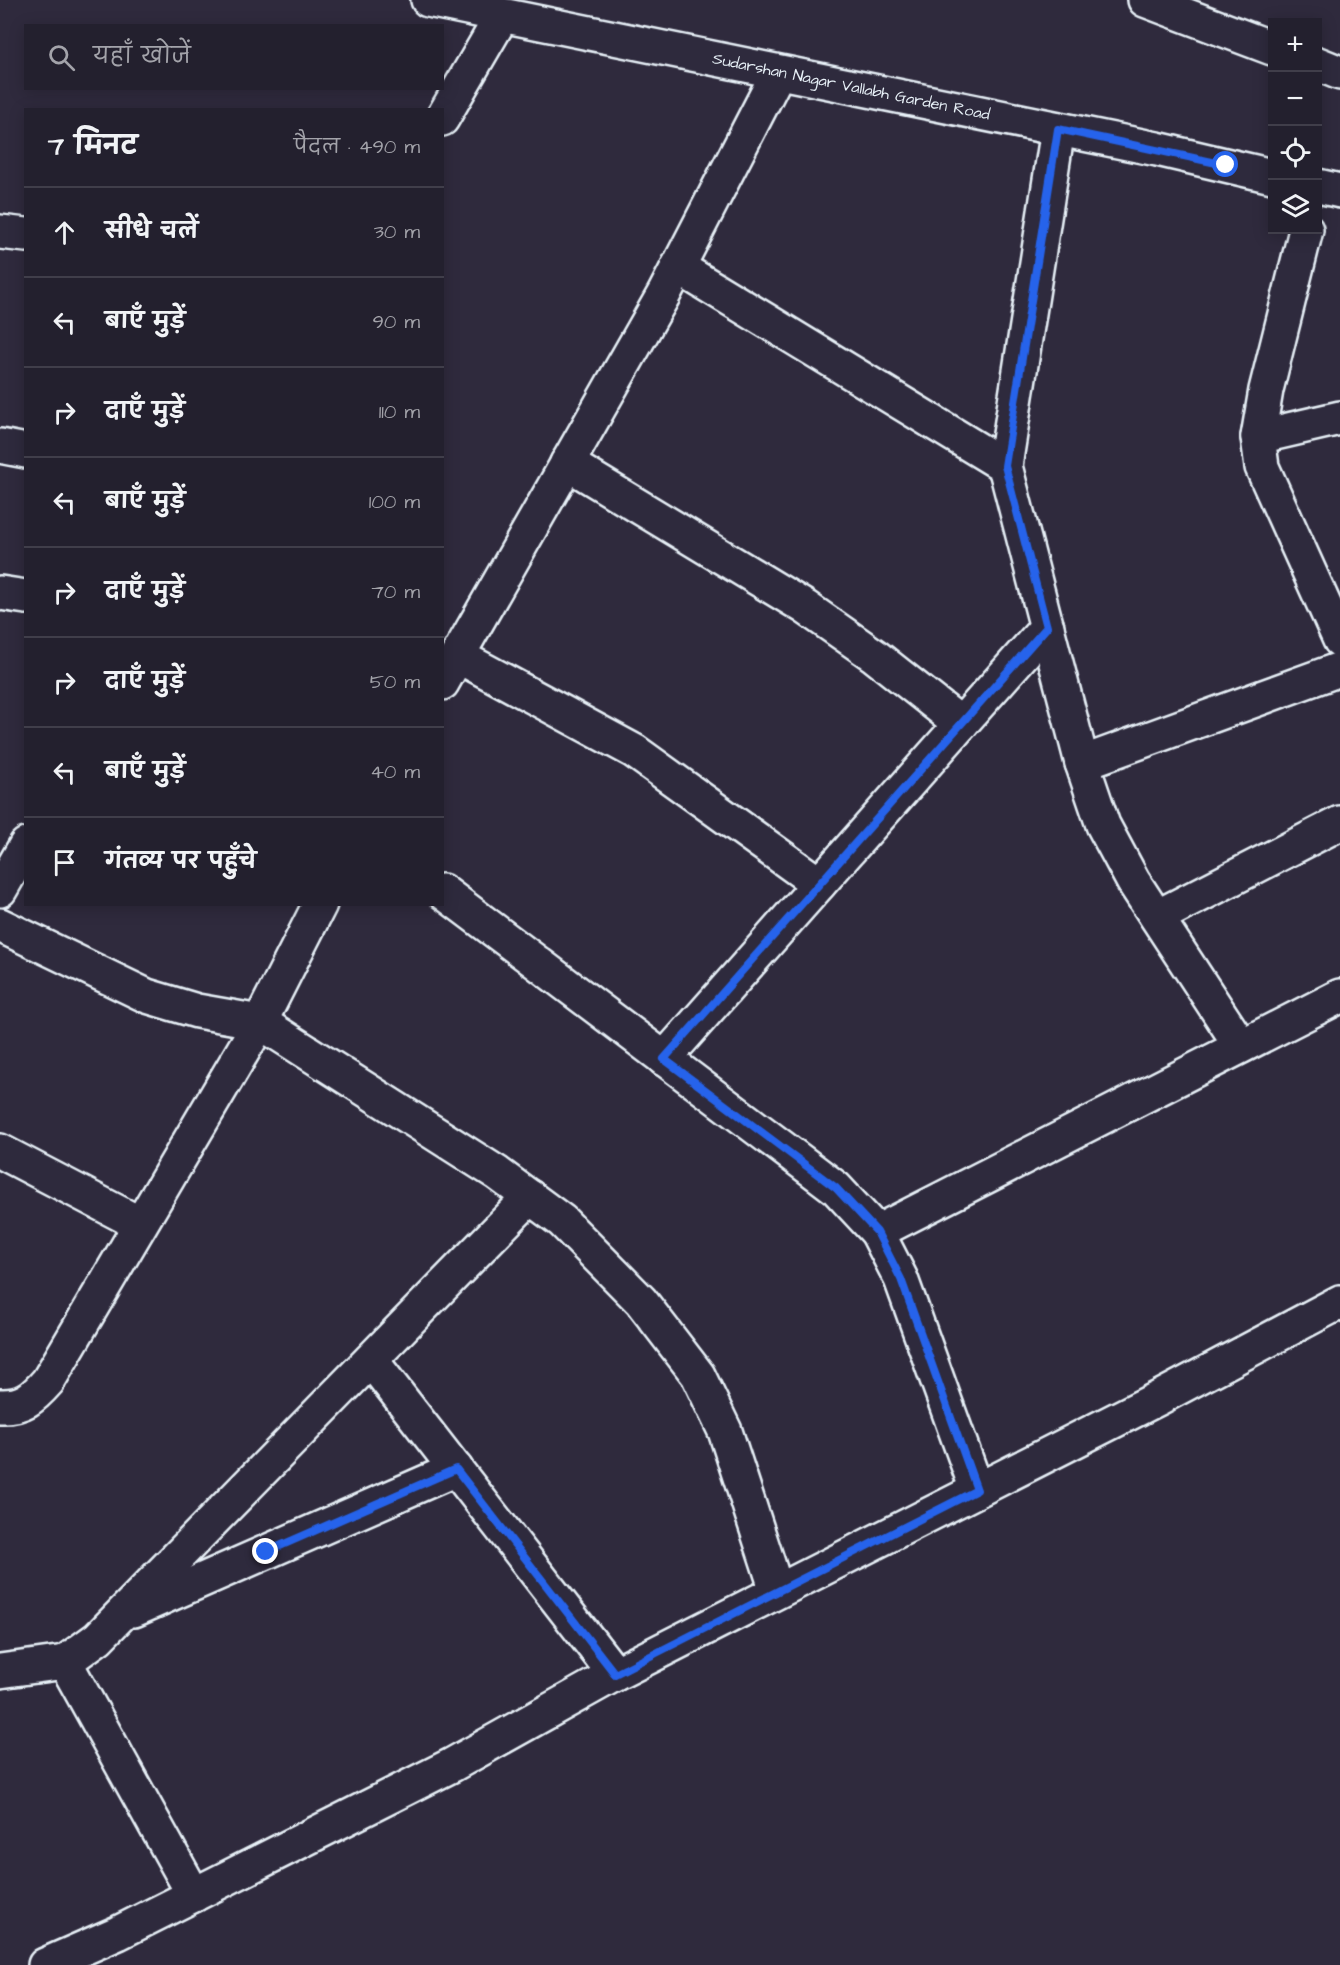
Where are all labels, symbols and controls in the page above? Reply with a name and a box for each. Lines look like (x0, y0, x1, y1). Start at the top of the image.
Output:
map controls (1268, 18, 1322, 234)
button: + (1268, 18, 1322, 72)
search box (24, 24, 444, 90)
icon: search (45, 41, 78, 74)
text: यहाँ खोजें (93, 41, 191, 72)
street label: Sudarshan Nagar Vallabh Garden Road (711, 47, 992, 126)
button: − (1268, 72, 1322, 126)
button: locate (1268, 126, 1322, 180)
text: 7 मिनट (48, 128, 138, 164)
text: पैदल · 490 m (294, 133, 420, 161)
route start (1212, 151, 1238, 177)
button: layers (1268, 180, 1322, 234)
icon: ahead (48, 216, 81, 249)
text: सीधे चलें (105, 216, 198, 247)
text: 30 m (374, 218, 420, 246)
icon: left (48, 306, 81, 339)
text: बाएँ मुड़ें (105, 306, 185, 337)
text: 90 m (372, 308, 420, 336)
icon: right (48, 396, 81, 429)
text: दाएँ मुड़ें (105, 396, 185, 427)
text: 110 m (379, 398, 420, 426)
icon: left (48, 486, 81, 519)
text: बाएँ मुड़ें (105, 486, 185, 517)
text: 100 m (369, 488, 420, 516)
icon: right (48, 576, 81, 609)
text: दाएँ मुड़ें (105, 576, 185, 607)
text: 70 m (372, 578, 420, 606)
icon: right (48, 666, 81, 699)
text: दाएँ मुड़ें (105, 666, 185, 697)
text: 50 m (370, 668, 420, 696)
icon: left (48, 756, 81, 789)
text: बाएँ मुड़ें (105, 756, 185, 787)
text: 40 m (370, 758, 420, 786)
icon: arrive (48, 846, 81, 879)
text: गंतव्य पर पहुँचे (105, 846, 256, 877)
route end (252, 1538, 278, 1564)

